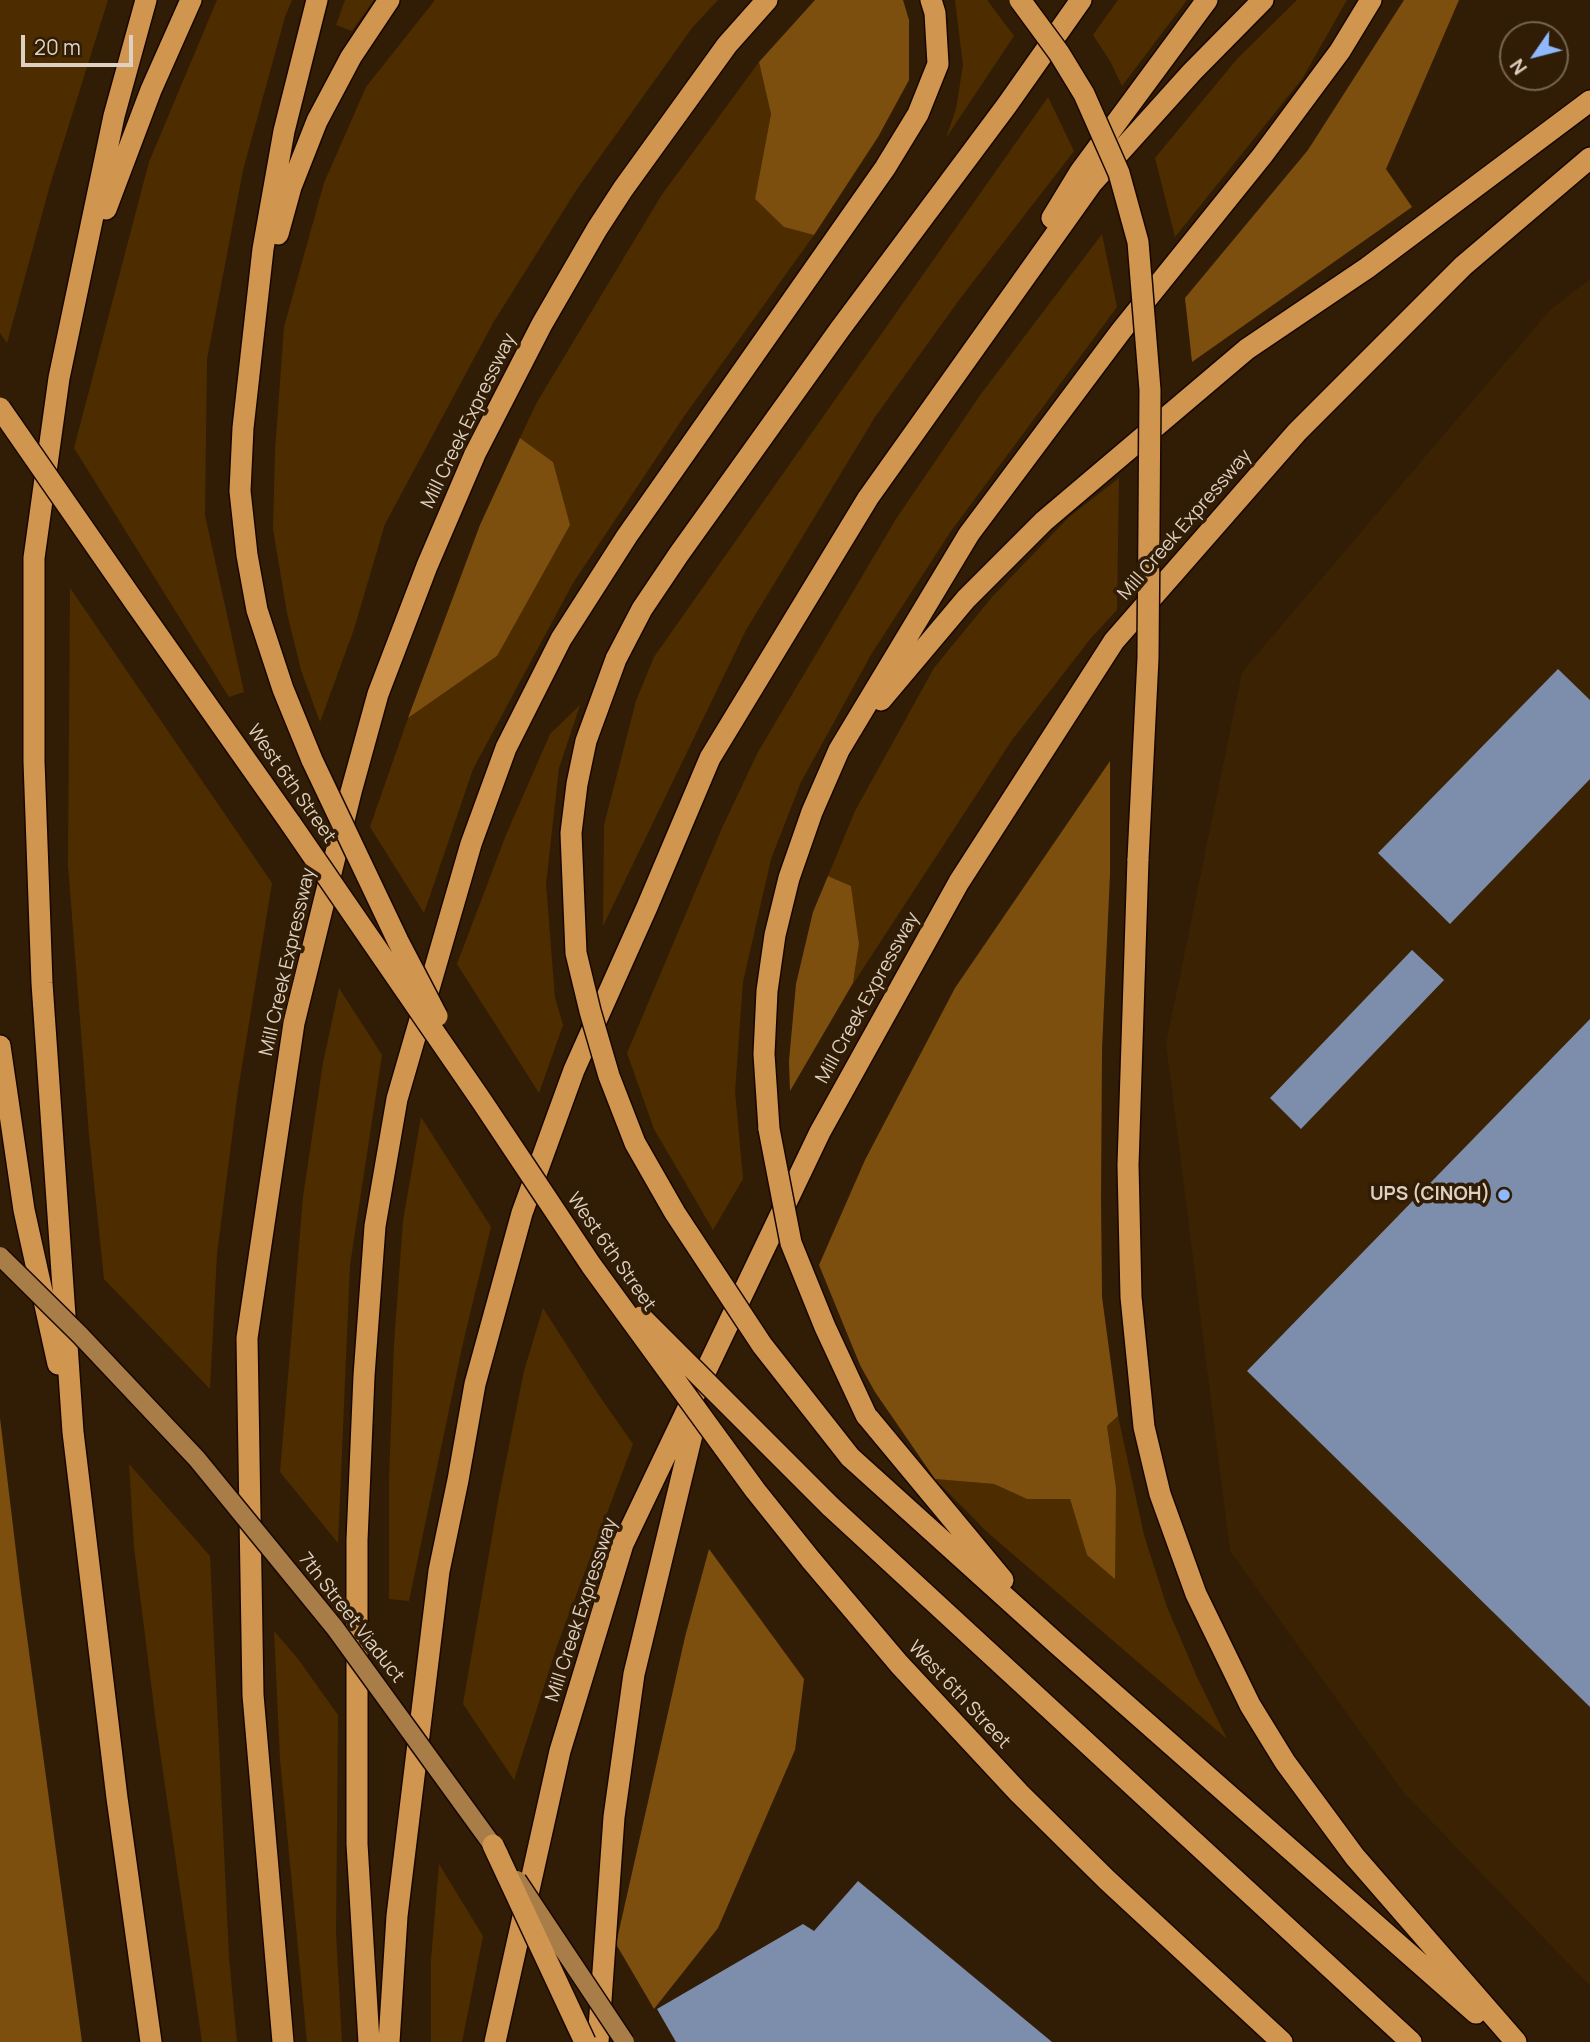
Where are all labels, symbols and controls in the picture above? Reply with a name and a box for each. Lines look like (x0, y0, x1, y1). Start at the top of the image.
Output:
scale bar (24, 21, 136, 65)
north arrow (1499, 21, 1569, 91)
text: 20 m (34, 33, 81, 61)
text: N (1504, 54, 1533, 80)
street label: Mill Creek Expressway (417, 330, 521, 512)
street label: Mill Creek Expressway (1113, 445, 1257, 605)
street label: West 6th Street (242, 720, 340, 848)
street label: Mill Creek Expressway (255, 866, 321, 1058)
street label: Mill Creek Expressway (811, 908, 925, 1088)
place label: UPS (CINOH) (1370, 1184, 1490, 1206)
marker: UPS (CINOH) (1496, 1187, 1512, 1203)
street label: West 6th Street (562, 1188, 660, 1316)
street label: Mill Creek Expressway (541, 1515, 623, 1705)
street label: 7th Street Viaduct (293, 1548, 409, 1688)
street label: West 6th Street (903, 1636, 1015, 1754)

